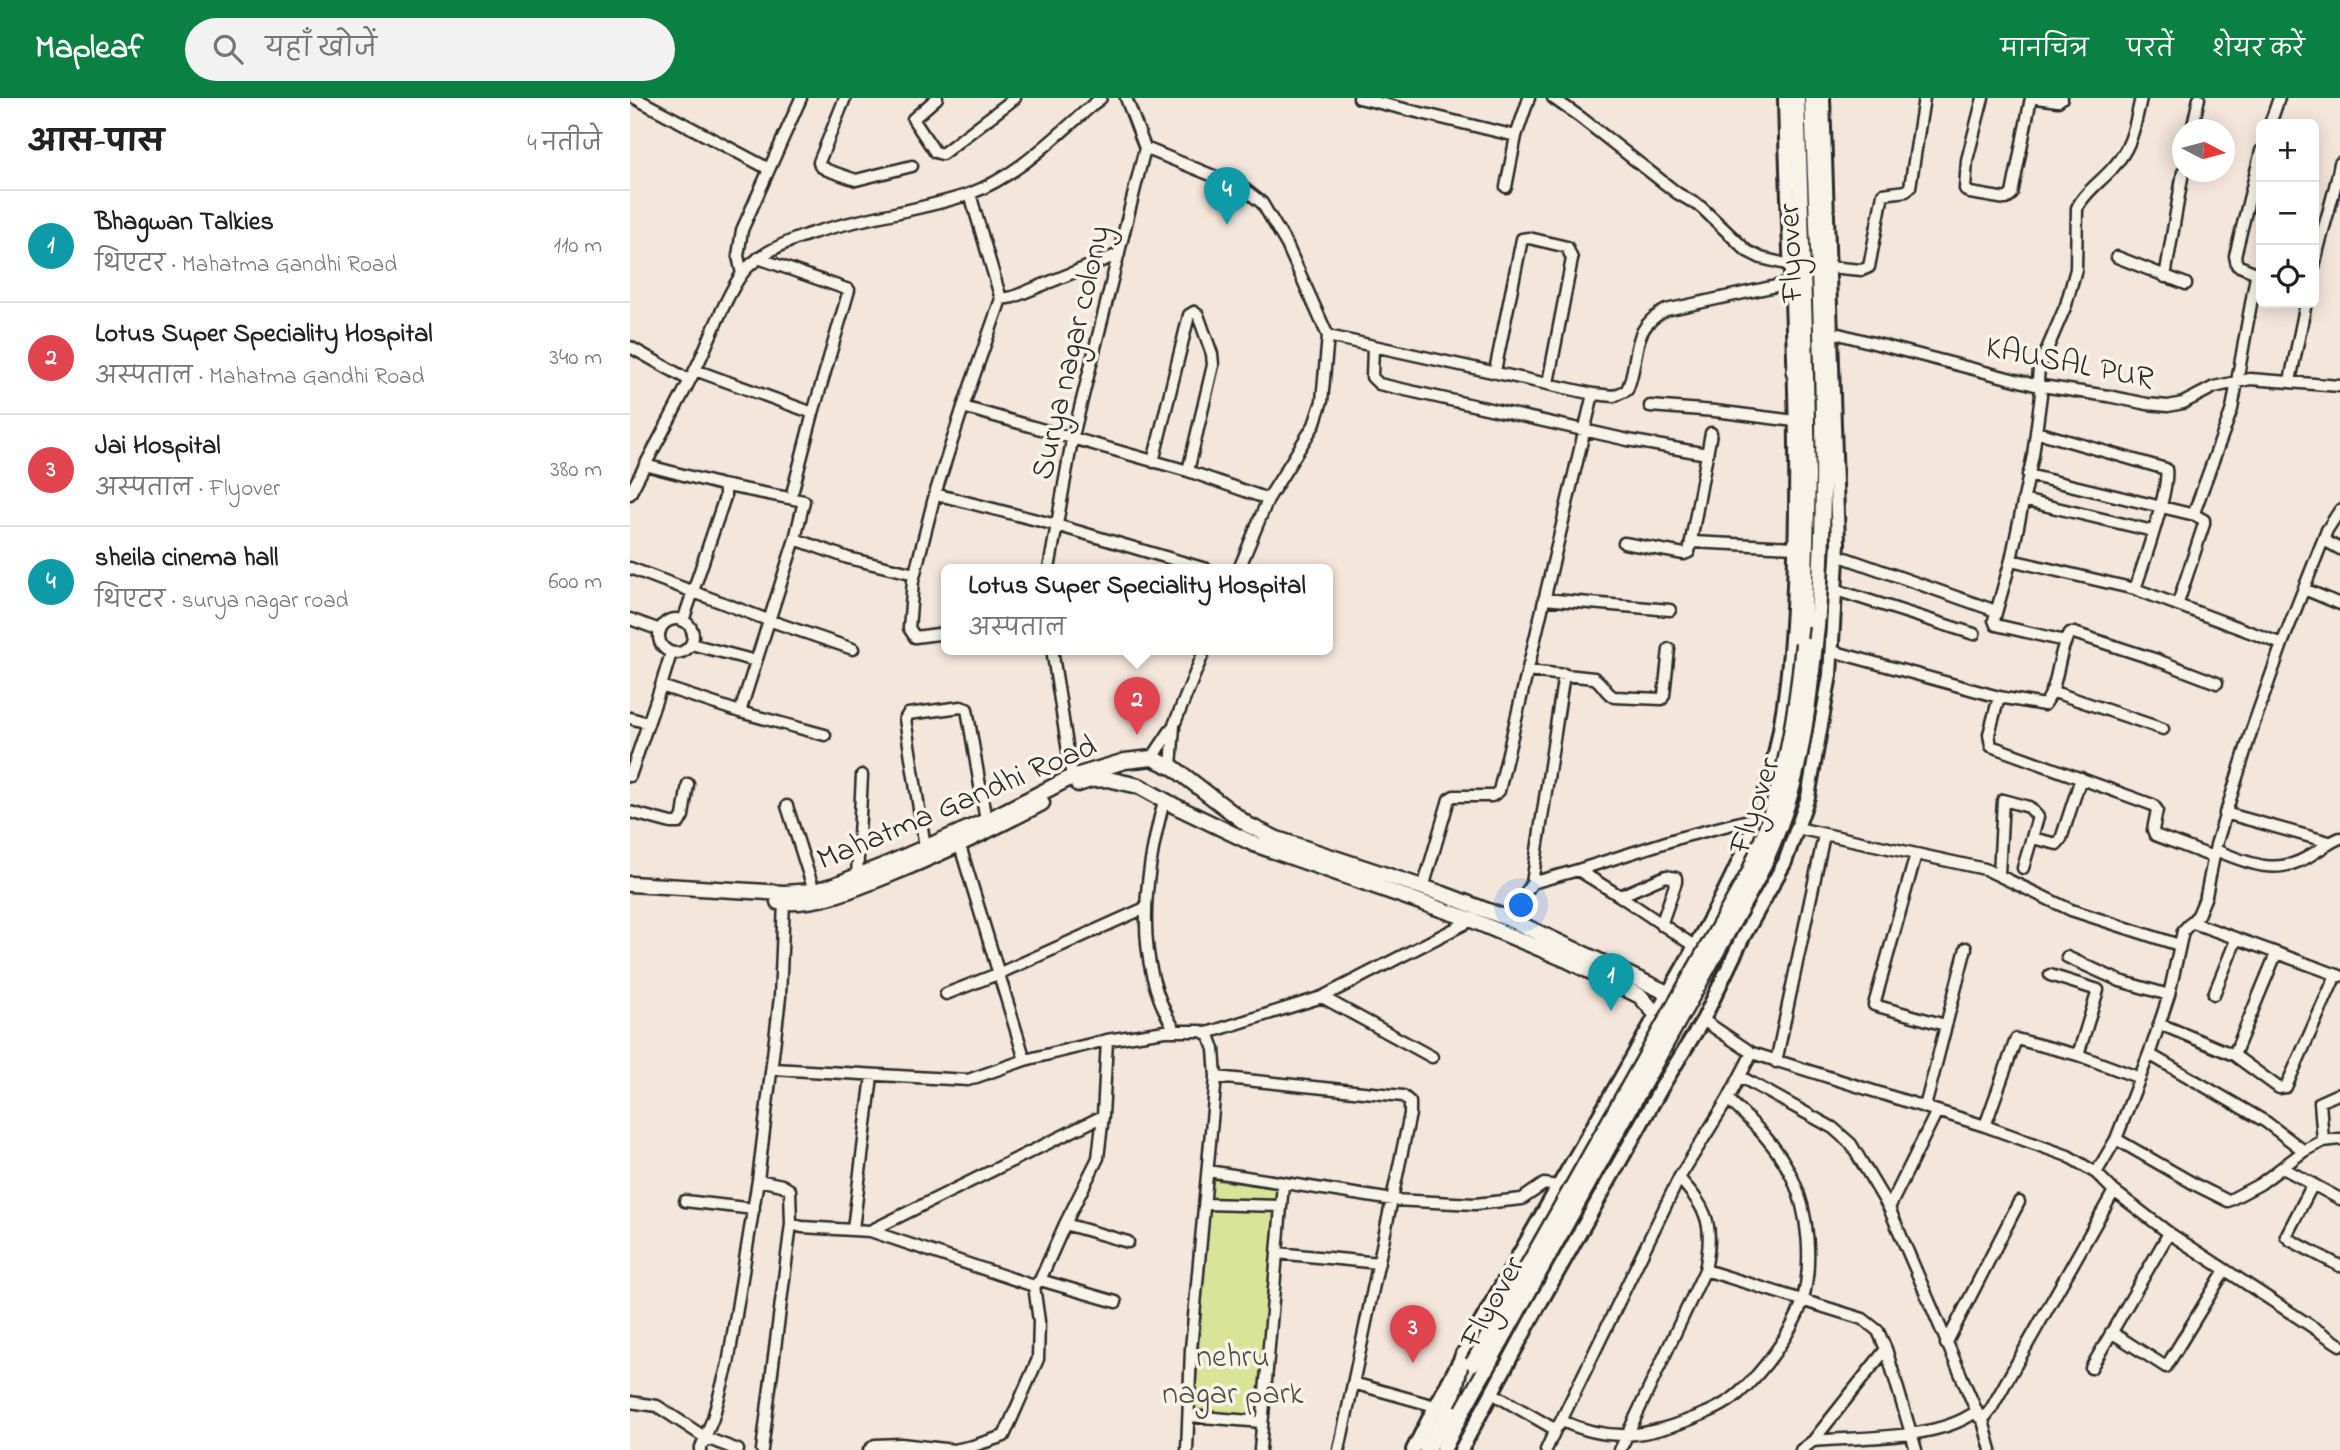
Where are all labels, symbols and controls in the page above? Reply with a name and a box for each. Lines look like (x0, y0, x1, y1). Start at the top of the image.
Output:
search box (185, 18, 675, 81)
text: Mapleaf (35, 25, 143, 73)
icon: search (209, 30, 247, 68)
text: यहाँ खोजें (265, 31, 377, 69)
text: मानचित्र (2001, 33, 2089, 68)
text: परतें (2127, 33, 2174, 68)
text: शेयर करें (2212, 33, 2305, 68)
north arrow (2172, 119, 2235, 182)
map controls (2256, 119, 2319, 308)
button: + (2256, 119, 2319, 182)
text: आस-पास (28, 122, 164, 166)
text: 4 नतीजे (527, 128, 602, 161)
pin: 4 (1204, 167, 1250, 225)
button: − (2256, 182, 2319, 245)
street label: Flyover (1767, 202, 1818, 304)
text: Bhagwan Talkies (95, 204, 274, 242)
street label: Surya nagar colony (1020, 221, 1125, 485)
text: 1 (47, 230, 55, 263)
text: 110 m (554, 230, 602, 263)
button: locate (2256, 245, 2319, 308)
text: थिएटर · Mahatma Gandhi Road (95, 249, 397, 282)
text: Lotus Super Speciality Hospital (95, 316, 433, 354)
street label: KAUSAL PUR (1981, 325, 2158, 404)
text: 2 (45, 342, 57, 375)
text: 340 m (549, 342, 602, 375)
text: अस्पताल · Mahatma Gandhi Road (95, 361, 424, 394)
text: Jai Hospital (95, 428, 221, 466)
text: 3 (46, 454, 56, 487)
text: 380 m (550, 454, 602, 487)
text: अस्पताल · Flyover (95, 473, 280, 506)
text: sheila cinema hall (95, 540, 278, 578)
popup (941, 564, 1333, 655)
text: 4 (46, 566, 56, 599)
text: 600 m (548, 566, 602, 599)
text: Lotus Super Speciality Hospital (968, 568, 1306, 606)
text: थिएटर · surya nagar road (95, 585, 349, 618)
text: अस्पताल (968, 613, 1066, 646)
pin: 2 (1114, 677, 1160, 735)
street label: Mahatma Gandhi Road (810, 724, 1105, 884)
street label: Flyover (1718, 752, 1795, 862)
your location (1504, 888, 1538, 922)
pin: 1 (1588, 953, 1634, 1011)
street label: Flyover (1449, 1248, 1539, 1358)
pin: 3 (1390, 1305, 1436, 1363)
park label: nehru nagar park (1162, 1335, 1305, 1419)

